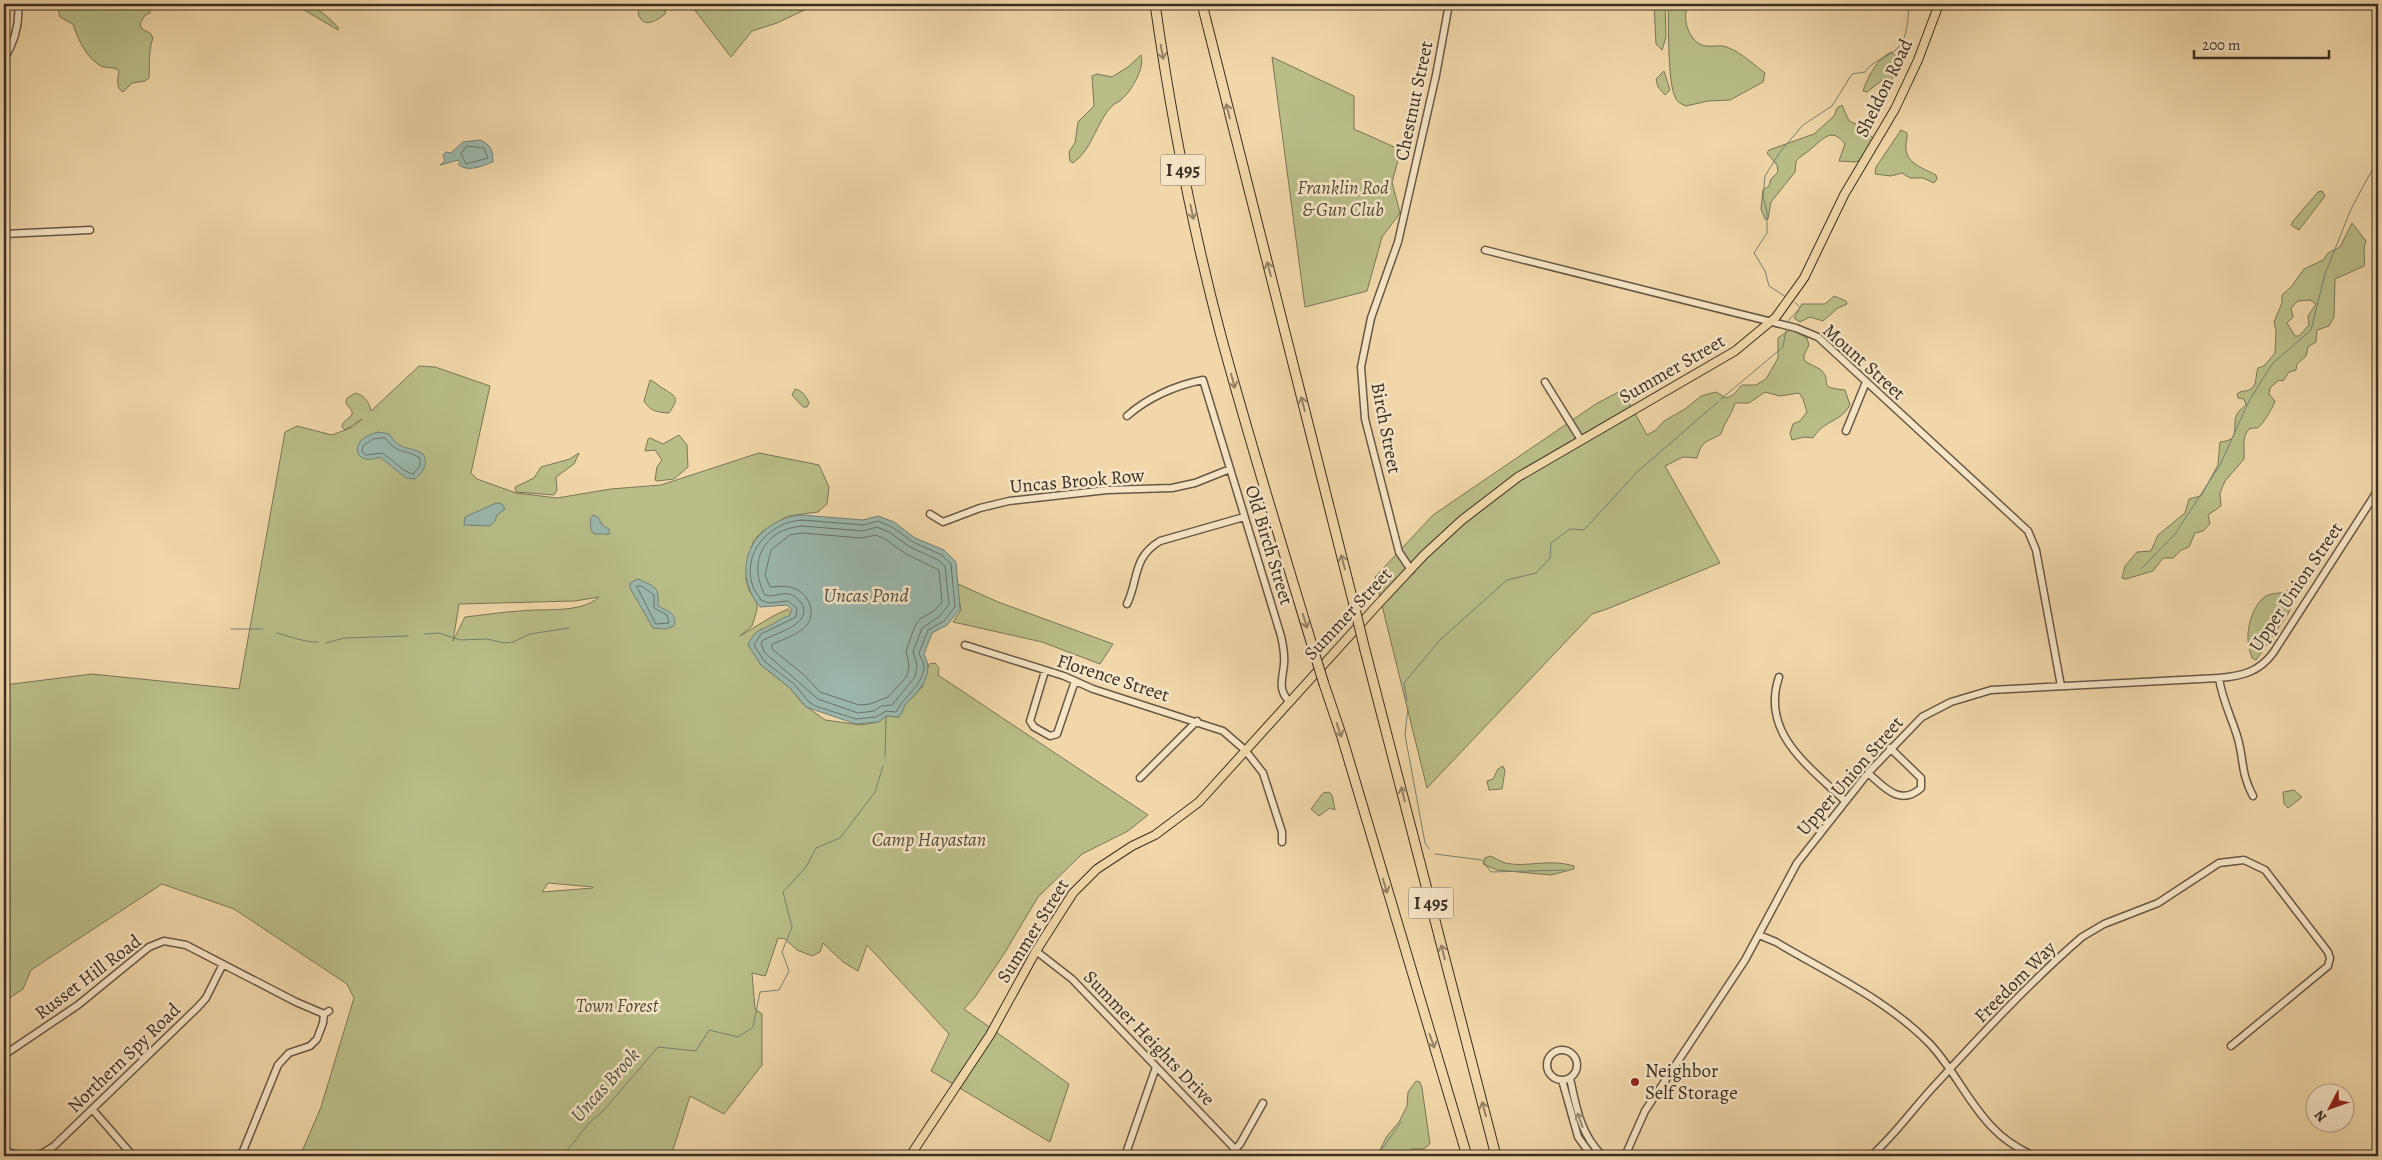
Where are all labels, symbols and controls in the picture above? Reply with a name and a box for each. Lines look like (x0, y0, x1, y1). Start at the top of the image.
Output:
scale bar (2194, 28, 2330, 60)
street label: Sheldon Road (1849, 34, 1919, 142)
text: 200 m (2202, 35, 2241, 55)
street label: Chestnut Street (1389, 39, 1439, 163)
one-way arrow (1158, 44, 1168, 60)
one-way arrow (1223, 104, 1232, 120)
road number: I 495 (1160, 154, 1206, 186)
park label: Franklin Rod & Gun Club (1297, 175, 1389, 223)
one-way arrow (1187, 203, 1197, 219)
one-way arrow (1264, 261, 1273, 277)
street label: Mount Street (1817, 318, 1911, 406)
street label: Summer Street (1614, 328, 1730, 410)
one-way arrow (1229, 373, 1239, 389)
street label: Birch Street (1364, 380, 1408, 476)
one-way arrow (1298, 397, 1307, 413)
street label: Uncas Brook Row (1009, 462, 1146, 500)
street label: Old Birch Street (1238, 482, 1300, 608)
street label: Upper Union Street (2243, 517, 2349, 657)
one-way arrow (1338, 554, 1348, 570)
street label: Summer Street (1298, 562, 1398, 666)
water label: Uncas Pond (823, 582, 910, 609)
one-way arrow (1300, 612, 1310, 628)
street label: Florence Street (1054, 648, 1172, 708)
street label: Upper Union Street (1791, 711, 1909, 841)
one-way arrow (1335, 722, 1345, 738)
one-way arrow (1398, 787, 1407, 803)
park label: Camp Hayastan (872, 827, 986, 853)
street label: Summer Street (991, 874, 1075, 988)
one-way arrow (1381, 878, 1391, 894)
road number: I 495 (1408, 888, 1454, 918)
street label: Russet Hill Road (29, 928, 147, 1026)
street label: Freedom Way (1968, 935, 2062, 1029)
one-way arrow (1438, 944, 1447, 960)
street label: Summer Heights Drive (1077, 964, 1221, 1112)
park label: Town Forest (576, 993, 660, 1019)
street label: Northern Spy Road (62, 997, 187, 1119)
one-way arrow (1428, 1033, 1437, 1049)
water label: Uncas Brook (564, 1042, 646, 1128)
place label: Neighbor Self Storage (1645, 1058, 1738, 1106)
marker: Neighbor Self Storage (1629, 1076, 1641, 1088)
north arrow (2304, 1082, 2354, 1132)
one-way arrow (1479, 1101, 1488, 1117)
text: N (2310, 1106, 2331, 1126)
one-way arrow (1575, 1113, 1584, 1128)

